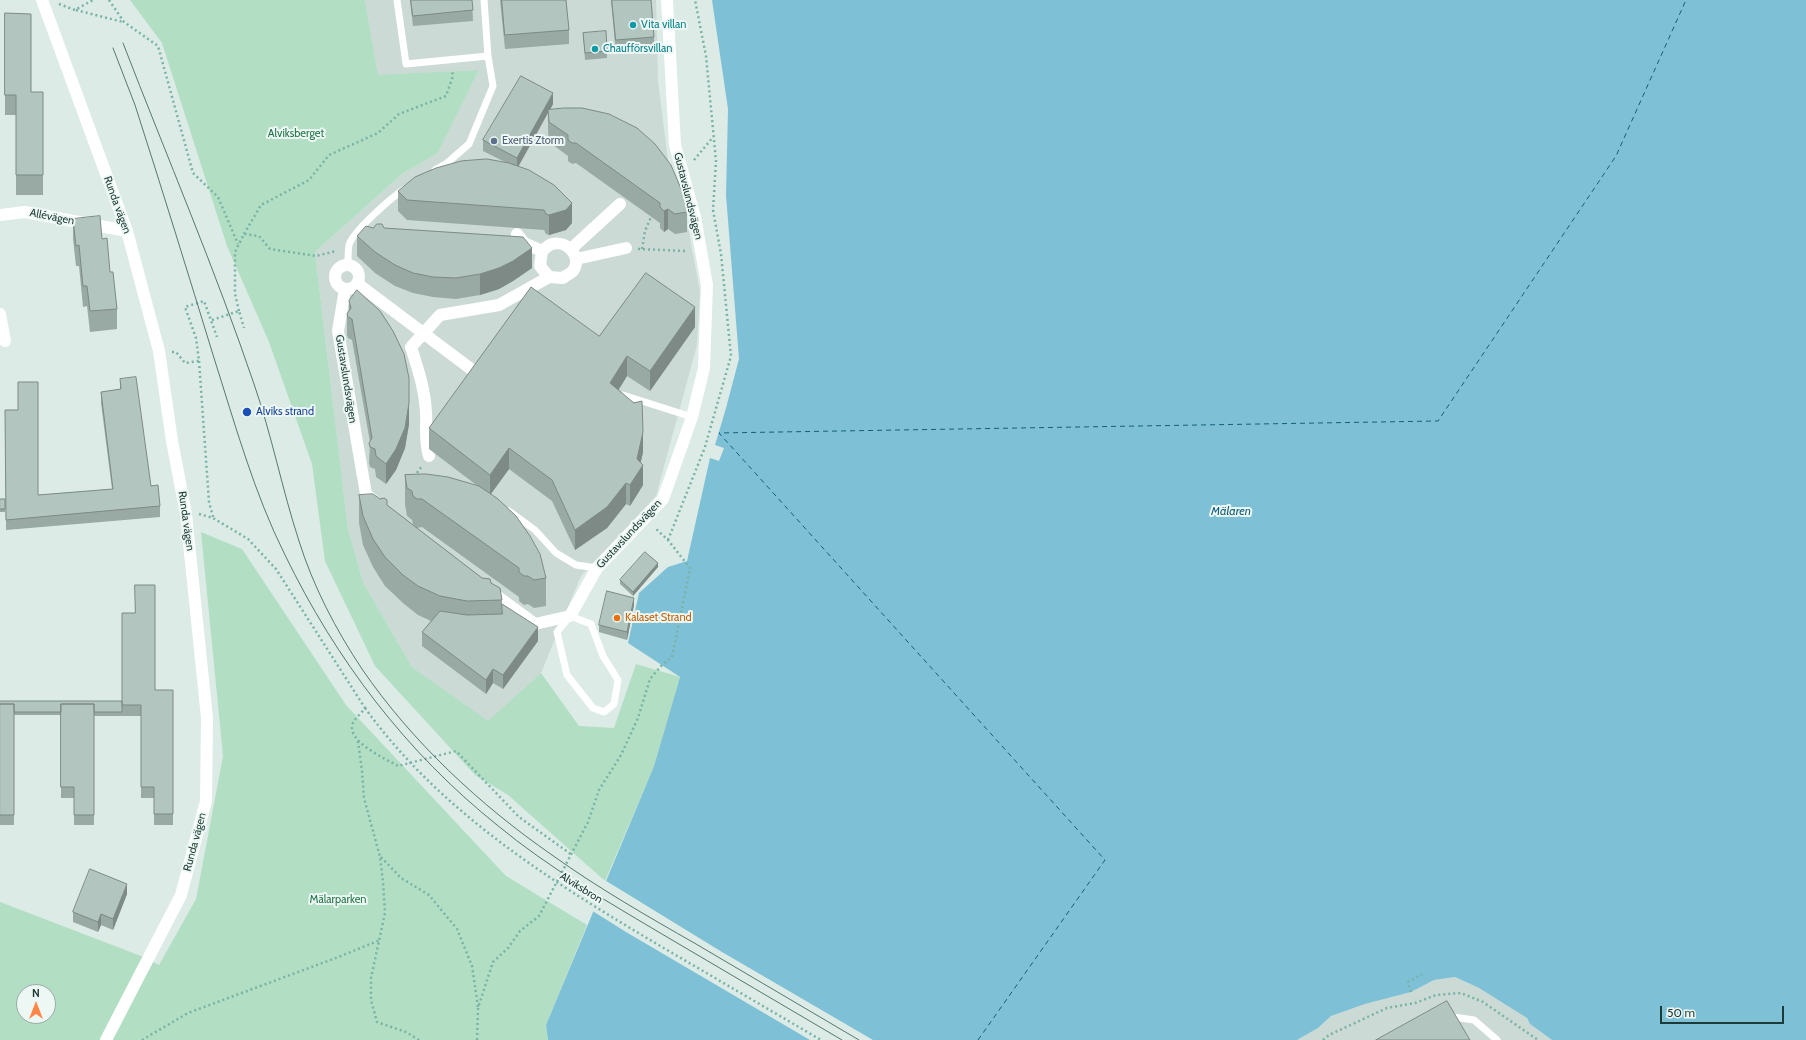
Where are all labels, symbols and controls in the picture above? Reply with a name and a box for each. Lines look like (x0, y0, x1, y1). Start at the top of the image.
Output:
place label: Vita villan (641, 18, 686, 32)
marker: Vita villan (628, 20, 638, 30)
place label: Chaufförsvillan (603, 42, 672, 56)
marker: Chaufförsvillan (590, 44, 600, 54)
park label: Alviksberget (268, 127, 324, 141)
place label: Exertis Ztorm (502, 134, 564, 148)
marker: Exertis Ztorm (489, 136, 499, 146)
street label: Gustavslundsvägen (671, 151, 705, 241)
street label: Runda vägen (101, 174, 133, 236)
street label: Allévägen (29, 206, 75, 228)
street label: Gustavslundsvägen (332, 334, 360, 424)
place label: Alviks strand (256, 405, 314, 419)
marker: Alviks strand (241, 406, 253, 418)
street label: Runda vägen (175, 490, 197, 552)
street label: Gustavslundsvägen (594, 497, 664, 571)
water label: Mälaren (1211, 504, 1251, 518)
place label: Kalaset Strand (625, 611, 692, 625)
marker: Kalaset Strand (612, 613, 622, 623)
street label: Runda vägen (181, 811, 209, 873)
street label: Alviksbron (557, 870, 605, 906)
park label: Mälarparken (310, 893, 366, 907)
north arrow (16, 984, 56, 1024)
text: N (32, 986, 40, 1000)
scale bar (1662, 998, 1786, 1024)
text: 50 m (1667, 1005, 1695, 1020)

